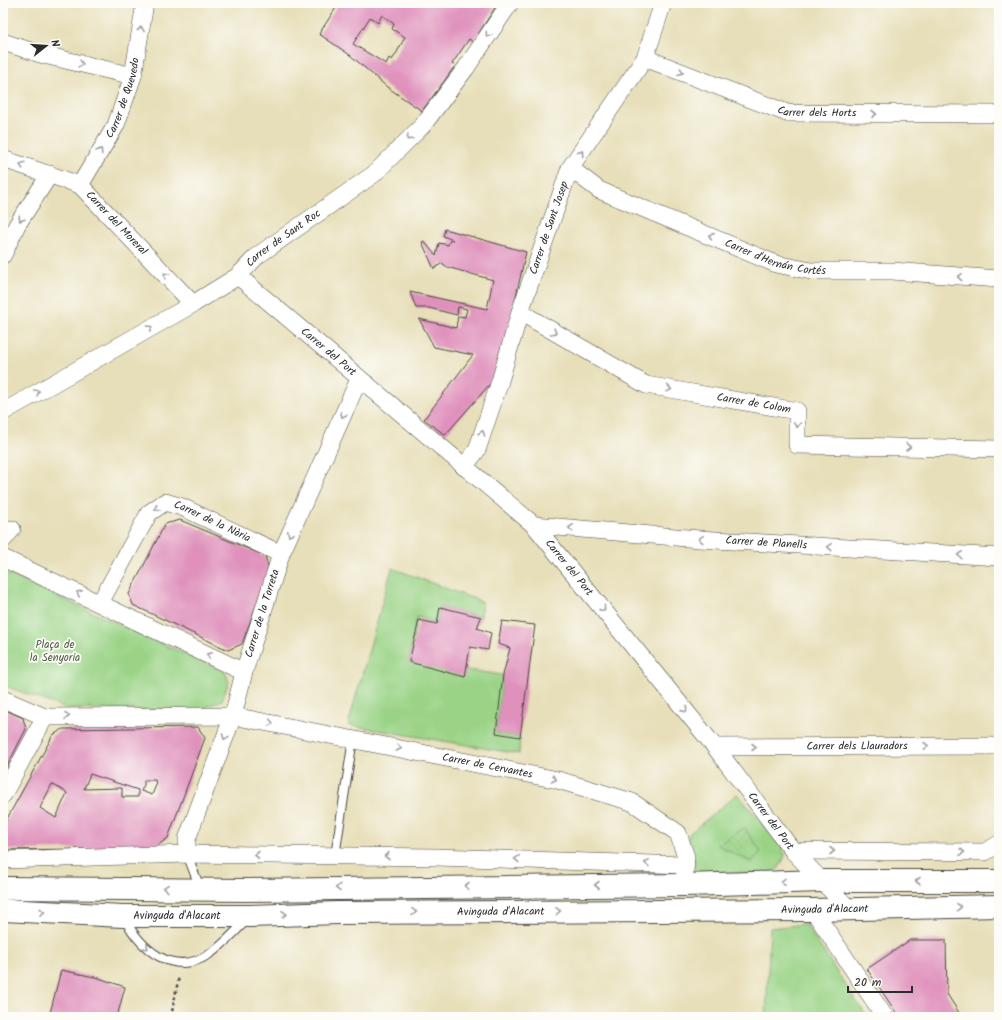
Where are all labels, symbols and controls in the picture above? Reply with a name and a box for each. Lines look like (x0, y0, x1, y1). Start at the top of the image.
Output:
north arrow (26, 26, 66, 66)
one-way arrow (136, 26, 144, 32)
one-way arrow (486, 31, 493, 38)
text: N (45, 37, 64, 49)
street label: Carrer de Quevedo (101, 56, 145, 142)
one-way arrow (78, 59, 84, 67)
one-way arrow (678, 67, 685, 75)
street label: Carrer dels Horts (774, 101, 857, 122)
one-way arrow (871, 110, 877, 118)
one-way arrow (406, 133, 414, 141)
one-way arrow (96, 148, 103, 155)
one-way arrow (576, 150, 584, 157)
one-way arrow (19, 161, 26, 170)
street label: Carrer de Sant Josep (525, 178, 574, 277)
street label: Carrer del Moreral (81, 187, 152, 260)
street label: Carrer de Sant Roc (242, 205, 325, 271)
one-way arrow (18, 215, 26, 222)
one-way arrow (707, 233, 714, 241)
street label: Carrer d'Hernán Cortés (722, 234, 826, 280)
one-way arrow (163, 272, 171, 280)
one-way arrow (957, 272, 963, 281)
street label: Carrer del Port (296, 323, 361, 381)
one-way arrow (146, 326, 153, 333)
one-way arrow (550, 327, 557, 334)
one-way arrow (666, 384, 672, 393)
street label: Carrer de Colom (715, 388, 793, 419)
one-way arrow (33, 390, 40, 397)
one-way arrow (340, 411, 348, 418)
one-way arrow (793, 422, 801, 428)
one-way arrow (478, 430, 486, 437)
one-way arrow (905, 443, 911, 451)
street label: Carrer de la Nòria (172, 496, 254, 547)
one-way arrow (154, 503, 161, 510)
one-way arrow (568, 524, 574, 533)
one-way arrow (287, 529, 295, 537)
street label: Carrer de Planells (725, 532, 808, 554)
one-way arrow (698, 534, 704, 543)
street label: Carrer del Port (540, 536, 598, 601)
one-way arrow (827, 542, 833, 551)
one-way arrow (957, 550, 963, 559)
street label: Carrer de la Torreta (240, 567, 285, 660)
one-way arrow (75, 590, 83, 598)
one-way arrow (598, 605, 605, 612)
park label: Plaça de la Senyoria (30, 636, 80, 667)
one-way arrow (205, 652, 213, 660)
one-way arrow (681, 706, 688, 713)
one-way arrow (64, 712, 70, 720)
one-way arrow (268, 719, 275, 727)
one-way arrow (222, 734, 230, 741)
street label: Carrer dels Llauradors (806, 737, 908, 756)
one-way arrow (923, 742, 929, 750)
one-way arrow (751, 743, 757, 751)
one-way arrow (396, 744, 402, 752)
street label: Carrer de Cervantes (441, 748, 534, 784)
one-way arrow (551, 774, 557, 782)
street label: Carrer del Port (743, 788, 799, 855)
one-way arrow (829, 847, 835, 855)
one-way arrow (959, 848, 965, 856)
one-way arrow (254, 851, 260, 859)
one-way arrow (384, 852, 390, 860)
one-way arrow (514, 855, 520, 863)
one-way arrow (644, 859, 650, 868)
one-way arrow (915, 877, 921, 885)
one-way arrow (780, 878, 786, 886)
one-way arrow (594, 881, 600, 889)
one-way arrow (464, 882, 470, 890)
one-way arrow (163, 884, 169, 893)
one-way arrow (335, 884, 341, 892)
street label: Avinguda d'Alacant (781, 900, 869, 919)
street label: Avinguda d'Alacant (457, 903, 545, 921)
one-way arrow (956, 903, 962, 911)
street label: Avinguda d'Alacant (133, 907, 221, 925)
one-way arrow (555, 907, 561, 915)
one-way arrow (39, 908, 45, 916)
one-way arrow (411, 908, 417, 916)
one-way arrow (281, 910, 287, 919)
one-way arrow (141, 942, 149, 950)
scale bar (848, 968, 912, 994)
text: 20 m (854, 973, 882, 992)

